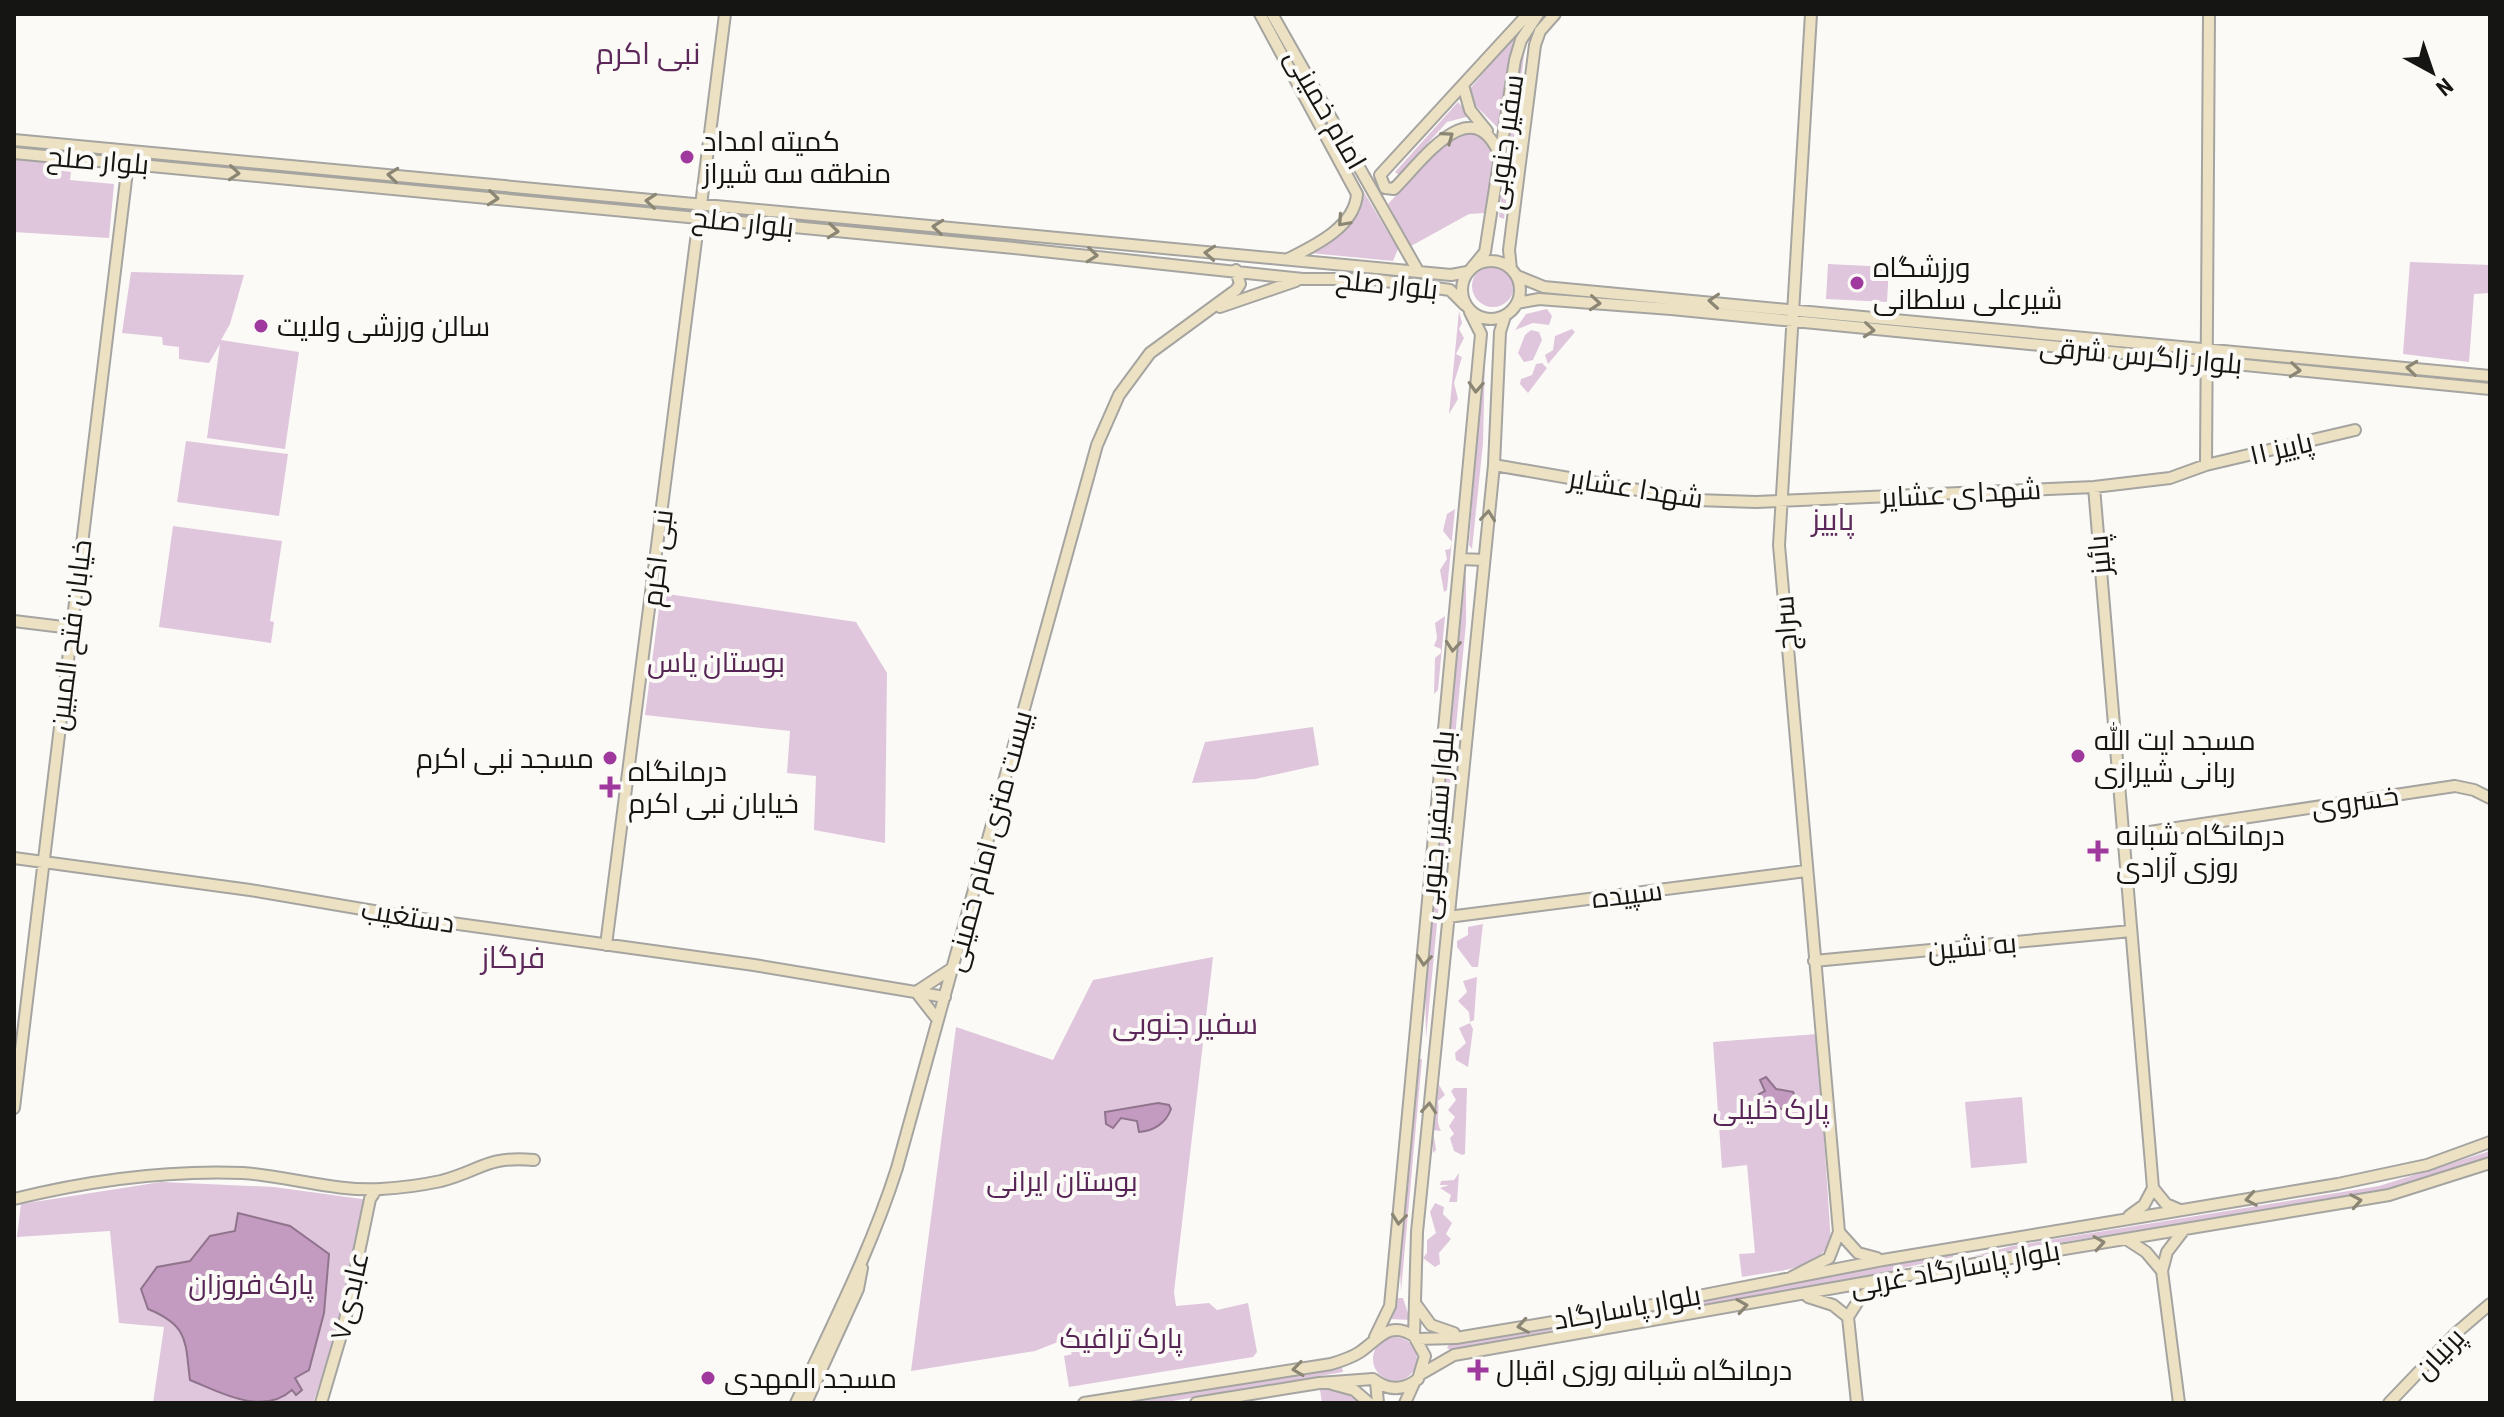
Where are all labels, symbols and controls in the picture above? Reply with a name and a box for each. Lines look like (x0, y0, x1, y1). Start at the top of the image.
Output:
north arrow (2392, 32, 2472, 112)
district label: نبی اکرم (596, 36, 700, 74)
street label: امام خمینی (1275, 43, 1373, 177)
street label: سفیر جنوبی (1479, 72, 1530, 212)
text: N (2431, 73, 2458, 101)
place label: کمیته امداد منطقه سه شیراز (701, 125, 891, 190)
one-way arrow (1439, 132, 1453, 147)
street label: بلوار صلح (45, 140, 151, 183)
marker: کمیته امداد منطقه سه شیراز (678, 148, 696, 166)
one-way arrow (228, 164, 241, 181)
one-way arrow (386, 167, 399, 184)
one-way arrow (486, 189, 500, 206)
one-way arrow (644, 193, 657, 210)
street label: بلوار صلح (690, 201, 796, 246)
one-way arrow (1338, 212, 1353, 227)
one-way arrow (931, 218, 944, 235)
one-way arrow (827, 222, 840, 239)
one-way arrow (1203, 245, 1216, 262)
one-way arrow (1086, 247, 1099, 264)
place label: ورزشگاه شیرعلی سلطانی (1873, 251, 2062, 316)
street label: بلوار صلح (1334, 263, 1440, 308)
marker: ورزشگاه شیرعلی سلطانی (1848, 274, 1866, 292)
one-way arrow (1707, 293, 1720, 310)
one-way arrow (1589, 294, 1602, 311)
place label: سالن ورزشی ولایت (277, 310, 490, 343)
marker: سالن ورزشی ولایت (252, 317, 270, 335)
one-way arrow (1863, 321, 1876, 338)
street label: بلوار زاگرس شرقی (2038, 330, 2244, 381)
one-way arrow (2405, 359, 2418, 376)
one-way arrow (2289, 361, 2302, 378)
one-way arrow (1468, 381, 1485, 394)
street label: پاییز ۱۱ (2246, 425, 2317, 474)
street label: شهدا عشایر (1565, 461, 1705, 515)
street label: شهدای عشایر (1878, 473, 2042, 514)
district label: پاییز (1810, 502, 1854, 539)
street label: نبی اکرم (635, 507, 683, 609)
one-way arrow (1480, 509, 1497, 522)
street label: پائیز (2081, 533, 2120, 578)
street label: خیابان فتح المبین (42, 538, 101, 733)
street label: سراج (1767, 594, 1806, 651)
one-way arrow (1444, 640, 1461, 653)
park label: بوستان یاس (647, 646, 785, 679)
street label: بیست متری امام خمینی (938, 707, 1042, 976)
place label: مسجد ایت الله ربانی شیرازی (2094, 722, 2256, 789)
street label: بلوار سفیر جنوبی (1412, 729, 1461, 921)
place label: مسجد نبی اکرم (416, 742, 594, 778)
marker: مسجد ایت الله ربانی شیرازی (2069, 747, 2087, 765)
marker: مسجد نبی اکرم (601, 749, 619, 767)
place label: درمانگاه خیابان نبی اکرم (628, 755, 799, 823)
marker: درمانگاه خیابان نبی اکرم (599, 776, 621, 798)
street label: خسروى (2309, 779, 2401, 824)
place label: درمانگاه شبانه روزی آزادی (2116, 819, 2285, 884)
marker: درمانگاه شبانه روزی آزادی (2087, 840, 2109, 862)
street label: سپیده (1590, 874, 1664, 916)
street label: دستغیب (359, 893, 457, 940)
street label: به نشین (1926, 926, 2018, 967)
district label: فرگاز (479, 940, 545, 975)
one-way arrow (1416, 954, 1433, 967)
district label: سفیر جنوبی (1112, 1006, 1258, 1042)
park label: پارک خلیلی (1712, 1093, 1830, 1128)
one-way arrow (1420, 1102, 1437, 1115)
park label: بوستان ایرانی (986, 1165, 1138, 1198)
one-way arrow (2245, 1190, 2258, 1207)
one-way arrow (2349, 1194, 2363, 1211)
one-way arrow (1391, 1213, 1408, 1226)
street label: بلوار پاسارگاد غربی (1848, 1234, 2063, 1305)
one-way arrow (2092, 1235, 2106, 1252)
street label: عابدی۷ (323, 1249, 376, 1344)
park label: پارک فروزان (188, 1268, 314, 1303)
street label: بلوار پاسارگاد (1551, 1278, 1704, 1339)
one-way arrow (1735, 1298, 1748, 1315)
one-way arrow (1516, 1316, 1530, 1333)
street label: پرنیان (2407, 1320, 2473, 1387)
park label: پارک ترافیک (1060, 1322, 1183, 1357)
place label: درمانگاه شبانه روزی اقبال (1496, 1354, 1792, 1387)
marker: درمانگاه شبانه روزی اقبال (1467, 1359, 1489, 1381)
one-way arrow (1291, 1360, 1305, 1377)
place label: مسجد المهدی (724, 1362, 897, 1395)
marker: مسجد المهدی (699, 1369, 717, 1387)

